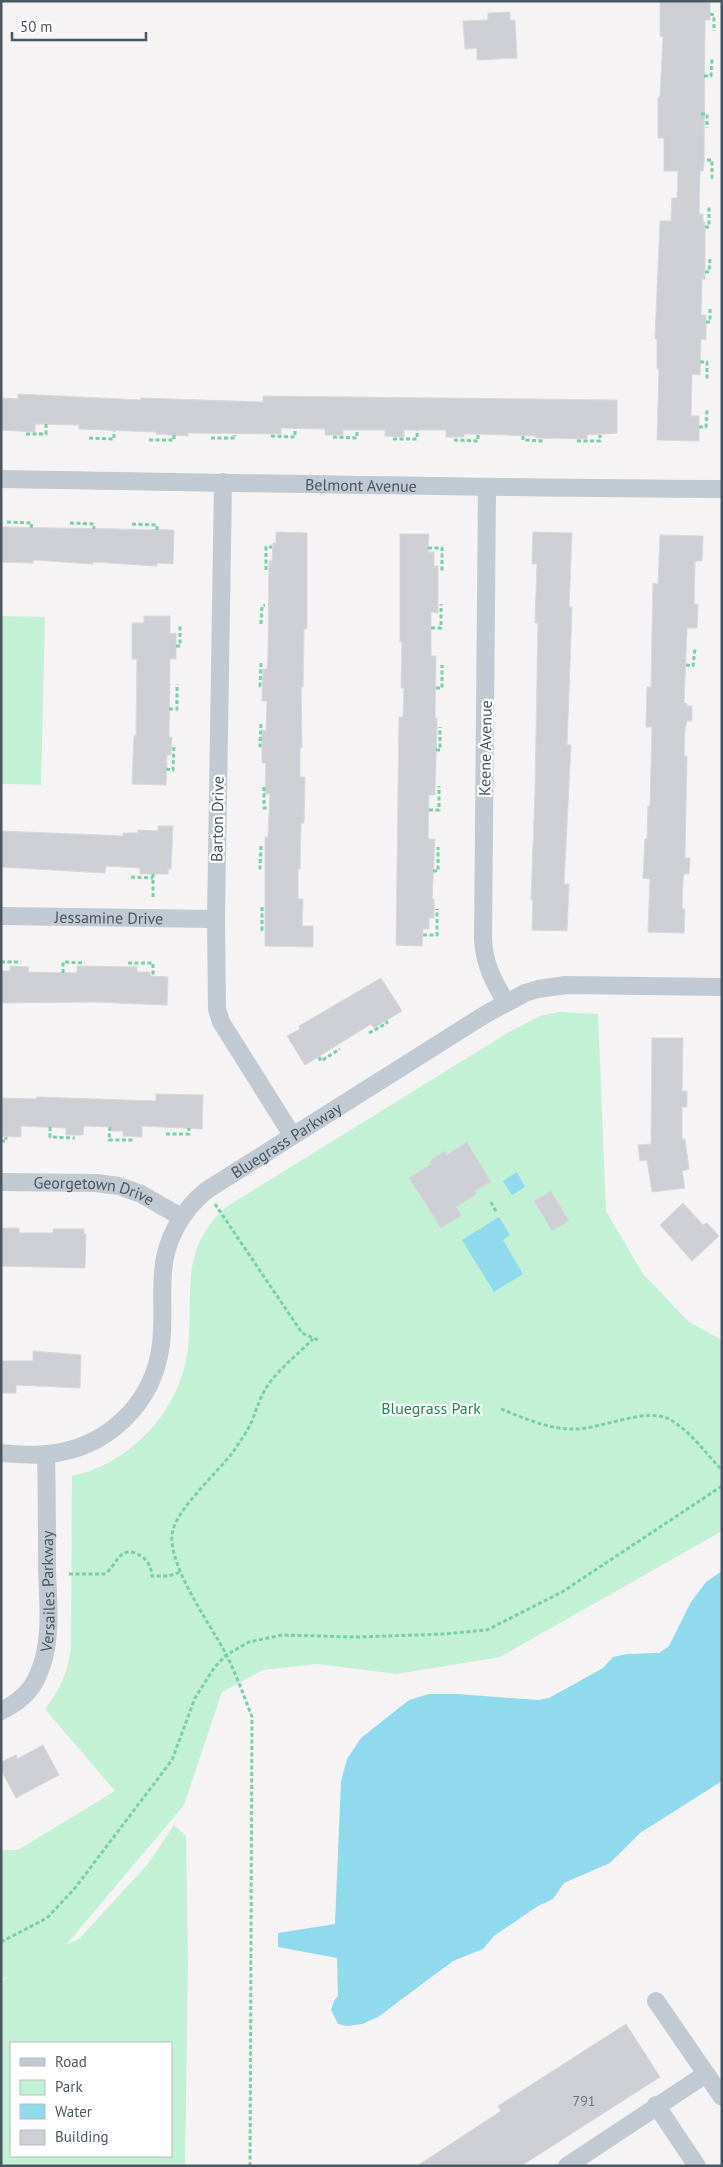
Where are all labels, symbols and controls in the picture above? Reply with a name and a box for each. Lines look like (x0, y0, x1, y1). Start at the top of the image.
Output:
scale bar (12, 10, 146, 42)
text: 50 m (20, 17, 53, 36)
street label: Belmont Avenue (305, 474, 417, 496)
street label: Keene Avenue (474, 700, 496, 796)
street label: Barton Drive (206, 776, 228, 862)
street label: Jessamine Drive (54, 907, 163, 928)
street label: Bluegrass Parkway (227, 1097, 346, 1182)
street label: Georgetown Drive (33, 1172, 158, 1210)
park label: Bluegrass Park (381, 1398, 481, 1418)
street label: Versailes Parkway (35, 1530, 59, 1654)
legend (10, 2042, 172, 2157)
text: Road (55, 2052, 87, 2071)
text: Park (55, 2077, 83, 2096)
house number: 791 (573, 2092, 595, 2110)
text: Water (55, 2102, 92, 2121)
text: Building (55, 2127, 109, 2146)

